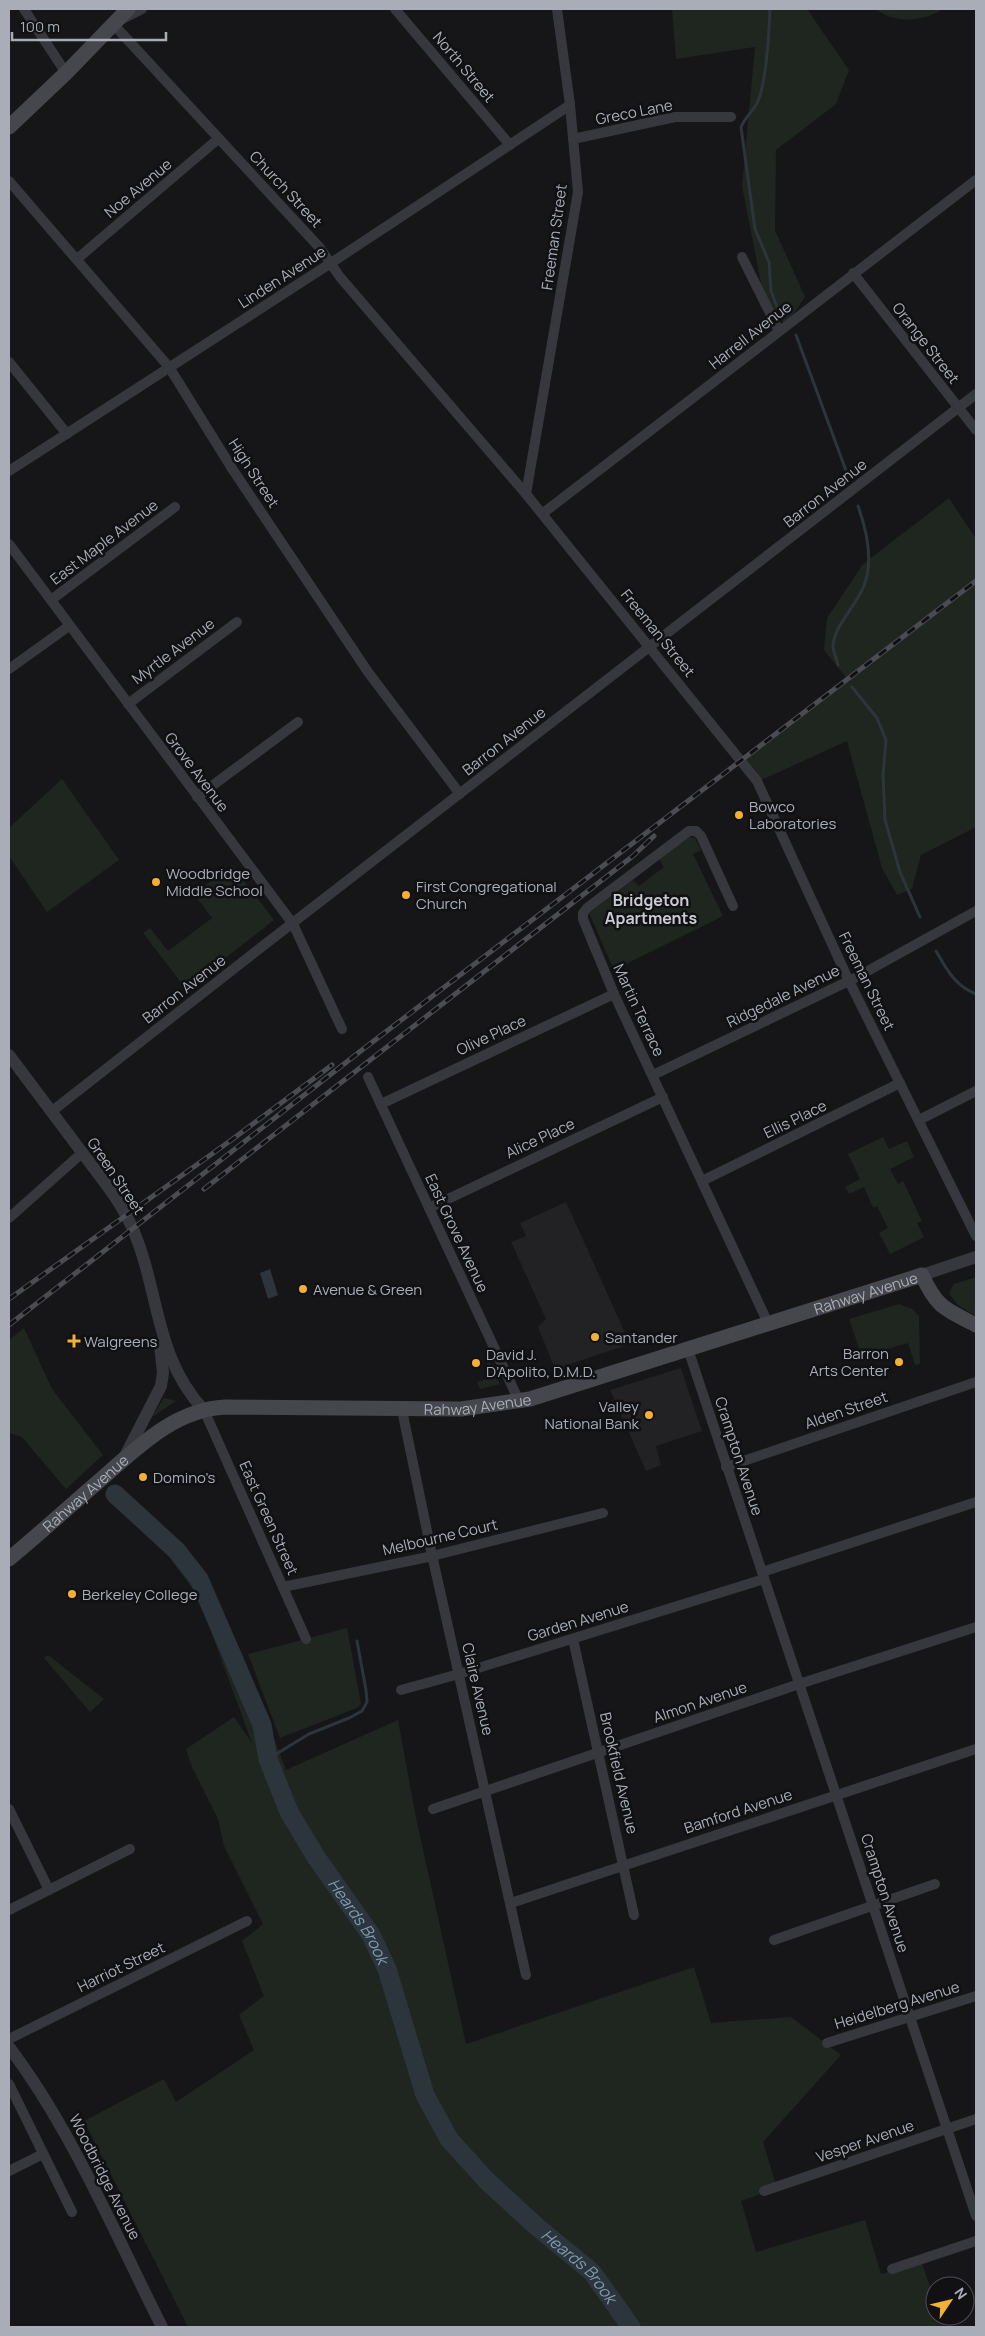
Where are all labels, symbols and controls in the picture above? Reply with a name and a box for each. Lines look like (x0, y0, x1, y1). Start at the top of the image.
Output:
scale bar (12, 10, 166, 42)
text: 100 m (20, 16, 60, 37)
street label: North Street (428, 27, 500, 107)
street label: Greco Lane (594, 94, 675, 130)
street label: Church Street (245, 146, 327, 232)
street label: Noe Avenue (100, 153, 176, 222)
street label: Freeman Street (536, 182, 572, 292)
street label: Linden Avenue (234, 241, 330, 313)
street label: Harrell Avenue (704, 296, 796, 374)
street label: Orange Street (888, 298, 964, 388)
street label: High Street (224, 434, 284, 512)
street label: Barron Avenue (779, 454, 871, 532)
street label: East Maple Avenue (46, 494, 162, 590)
street label: Freeman Street (616, 585, 700, 681)
street label: Myrtle Avenue (127, 613, 219, 689)
street label: Barron Avenue (458, 702, 550, 780)
street label: Grove Avenue (160, 728, 234, 816)
place label: Bowco Laboratories (749, 796, 836, 834)
marker: Bowco Laboratories (733, 809, 745, 821)
place label: Woodbridge Middle School (166, 863, 263, 901)
marker: Woodbridge Middle School (150, 876, 162, 888)
place label: First Congregational Church (416, 876, 557, 914)
marker: First Congregational Church (400, 889, 412, 901)
district label: Bridgeton Apartments (605, 889, 698, 929)
street label: Freeman Street (834, 928, 900, 1034)
street label: Barron Avenue (138, 950, 230, 1028)
street label: Ridgedale Avenue (723, 959, 843, 1032)
street label: Martin Terrace (608, 960, 670, 1060)
street label: Olive Place (453, 1010, 529, 1060)
street label: Ellis Place (760, 1095, 830, 1143)
street label: Alice Place (502, 1113, 578, 1163)
street label: Green Street (82, 1133, 150, 1219)
street label: East Grove Avenue (420, 1170, 494, 1296)
street label: Rahway Avenue (811, 1266, 921, 1319)
place label: Avenue & Green (313, 1279, 422, 1300)
marker: Avenue & Green (297, 1283, 309, 1295)
place label: Santander (605, 1327, 678, 1348)
place label: Walgreens (84, 1331, 158, 1352)
marker: Santander (589, 1331, 601, 1343)
marker: Walgreens (68, 1335, 80, 1347)
place label: Barron Arts Center (809, 1343, 890, 1381)
place label: David J. D’Apolito, D.M.D. (486, 1344, 596, 1382)
marker: Barron Arts Center (893, 1356, 905, 1368)
marker: David J. D’Apolito, D.M.D. (470, 1357, 482, 1369)
street label: Alden Street (802, 1386, 890, 1434)
street label: Rahway Avenue (424, 1388, 533, 1420)
street label: Crampton Avenue (710, 1394, 768, 1518)
place label: Valley National Bank (544, 1396, 640, 1434)
marker: Valley National Bank (643, 1409, 655, 1421)
street label: Rahway Avenue (38, 1449, 133, 1536)
street label: East Green Street (234, 1458, 304, 1578)
place label: Domino's (153, 1467, 215, 1488)
marker: Domino's (137, 1471, 149, 1483)
street label: Melbourne Court (380, 1514, 500, 1560)
place label: Berkeley College (82, 1584, 198, 1605)
marker: Berkeley College (66, 1588, 78, 1600)
street label: Garden Avenue (525, 1596, 631, 1646)
street label: Claire Avenue (457, 1641, 499, 1738)
street label: Almon Avenue (650, 1676, 750, 1728)
street label: Brookfield Avenue (595, 1710, 643, 1836)
street label: Bamford Avenue (681, 1784, 795, 1838)
street label: Crampton Avenue (856, 1831, 914, 1955)
water label: Heards Brook (323, 1874, 395, 1969)
street label: Harriot Street (74, 1937, 168, 1997)
street label: Heidelberg Avenue (832, 1976, 962, 2034)
street label: Woodbridge Avenue (64, 2111, 146, 2244)
street label: Vesper Avenue (813, 2114, 917, 2168)
water label: Heards Brook (537, 2224, 623, 2309)
north arrow (925, 2276, 975, 2326)
text: N (950, 2284, 972, 2303)

